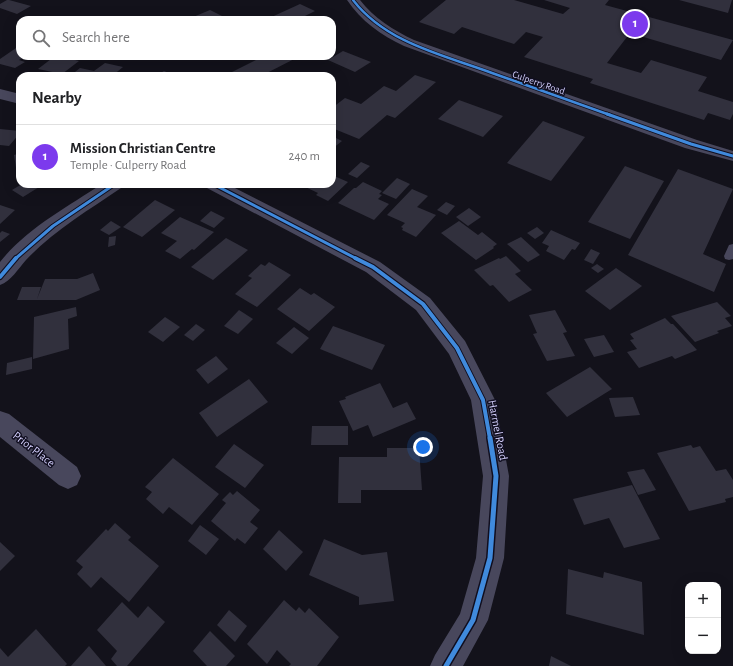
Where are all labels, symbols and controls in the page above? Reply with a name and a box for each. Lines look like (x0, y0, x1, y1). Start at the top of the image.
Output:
pin: 1 (622, 9, 648, 39)
search box (16, 16, 336, 60)
icon: search (30, 27, 52, 49)
text: Search here (62, 30, 130, 45)
street label: Culperry Road (511, 69, 566, 97)
text: Nearby (32, 89, 82, 106)
text: Mission Christian Centre (70, 141, 216, 156)
text: 1 (43, 150, 47, 163)
text: 240 m (288, 150, 320, 163)
text: Temple · Culperry Road (70, 159, 186, 172)
street label: Harmel Road (486, 399, 510, 461)
street label: Prior Place (11, 429, 57, 469)
your location (413, 437, 433, 457)
map controls (685, 582, 721, 654)
button: + (685, 582, 721, 618)
button: − (685, 618, 721, 654)

